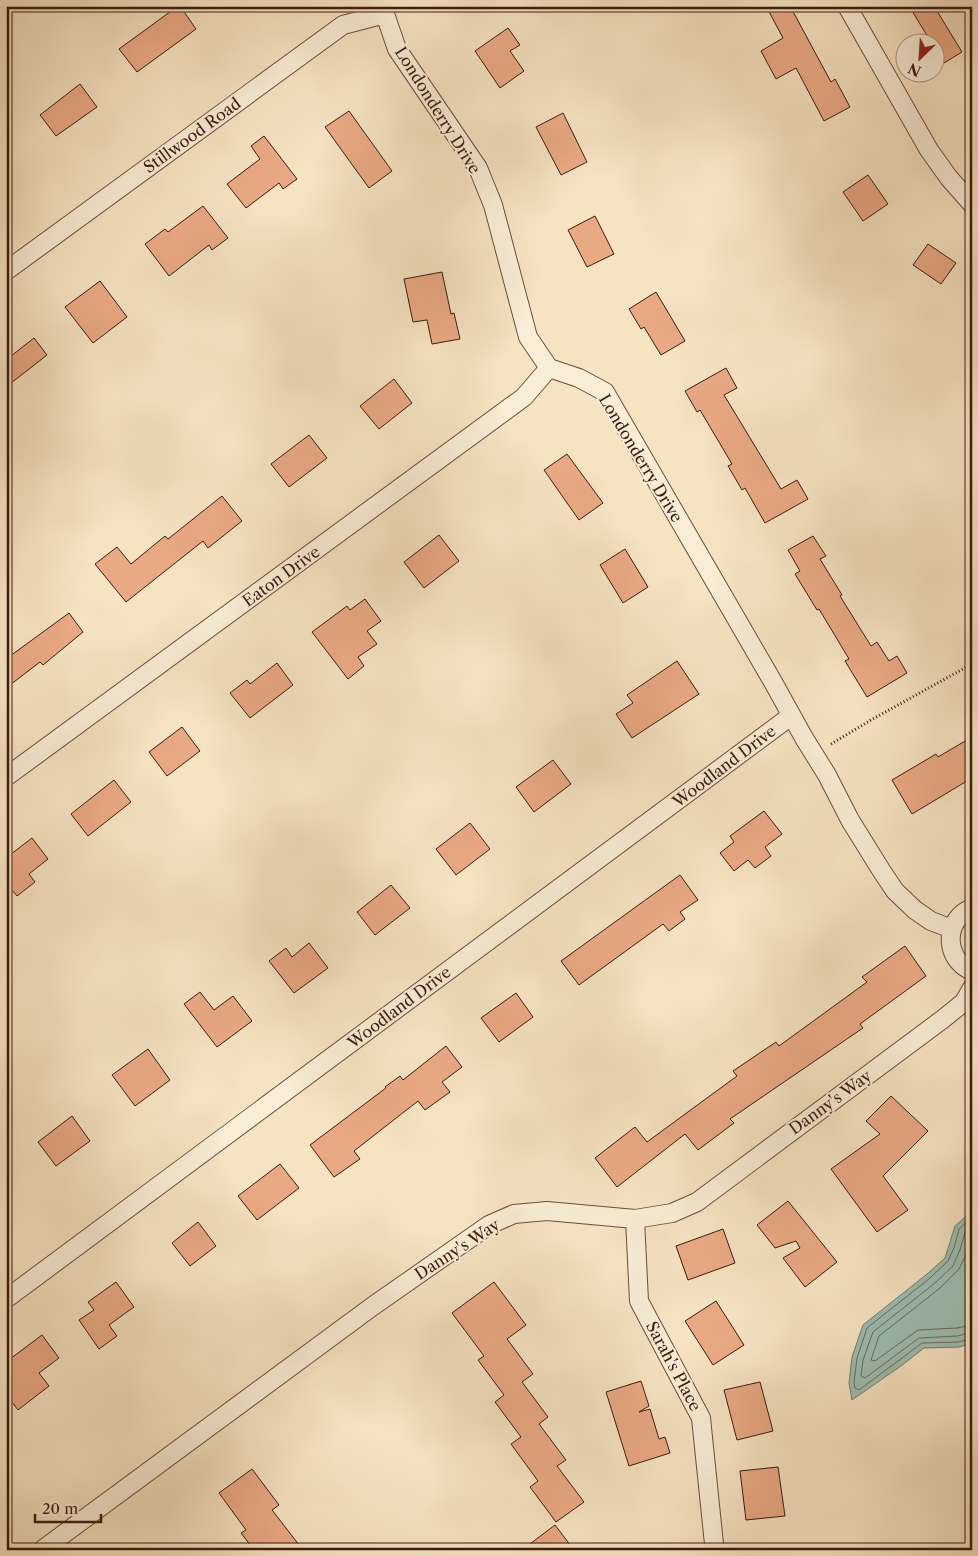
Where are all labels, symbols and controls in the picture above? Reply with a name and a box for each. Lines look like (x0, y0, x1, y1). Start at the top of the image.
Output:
north arrow (896, 32, 946, 82)
street label: Londonderry Drive (391, 43, 485, 177)
text: N (905, 59, 924, 81)
street label: Stillwood Road (139, 93, 245, 177)
street label: Londonderry Drive (595, 390, 687, 526)
street label: Eaton Drive (238, 541, 324, 611)
street label: Woodland Drive (668, 721, 780, 812)
street label: Woodland Drive (343, 962, 455, 1053)
street label: Danny's Way (785, 1065, 876, 1139)
street label: Danny's Way (411, 1214, 504, 1284)
street label: Sarah's Place (642, 1318, 706, 1414)
scale bar (35, 1491, 101, 1523)
text: 20 m (42, 1499, 78, 1518)

